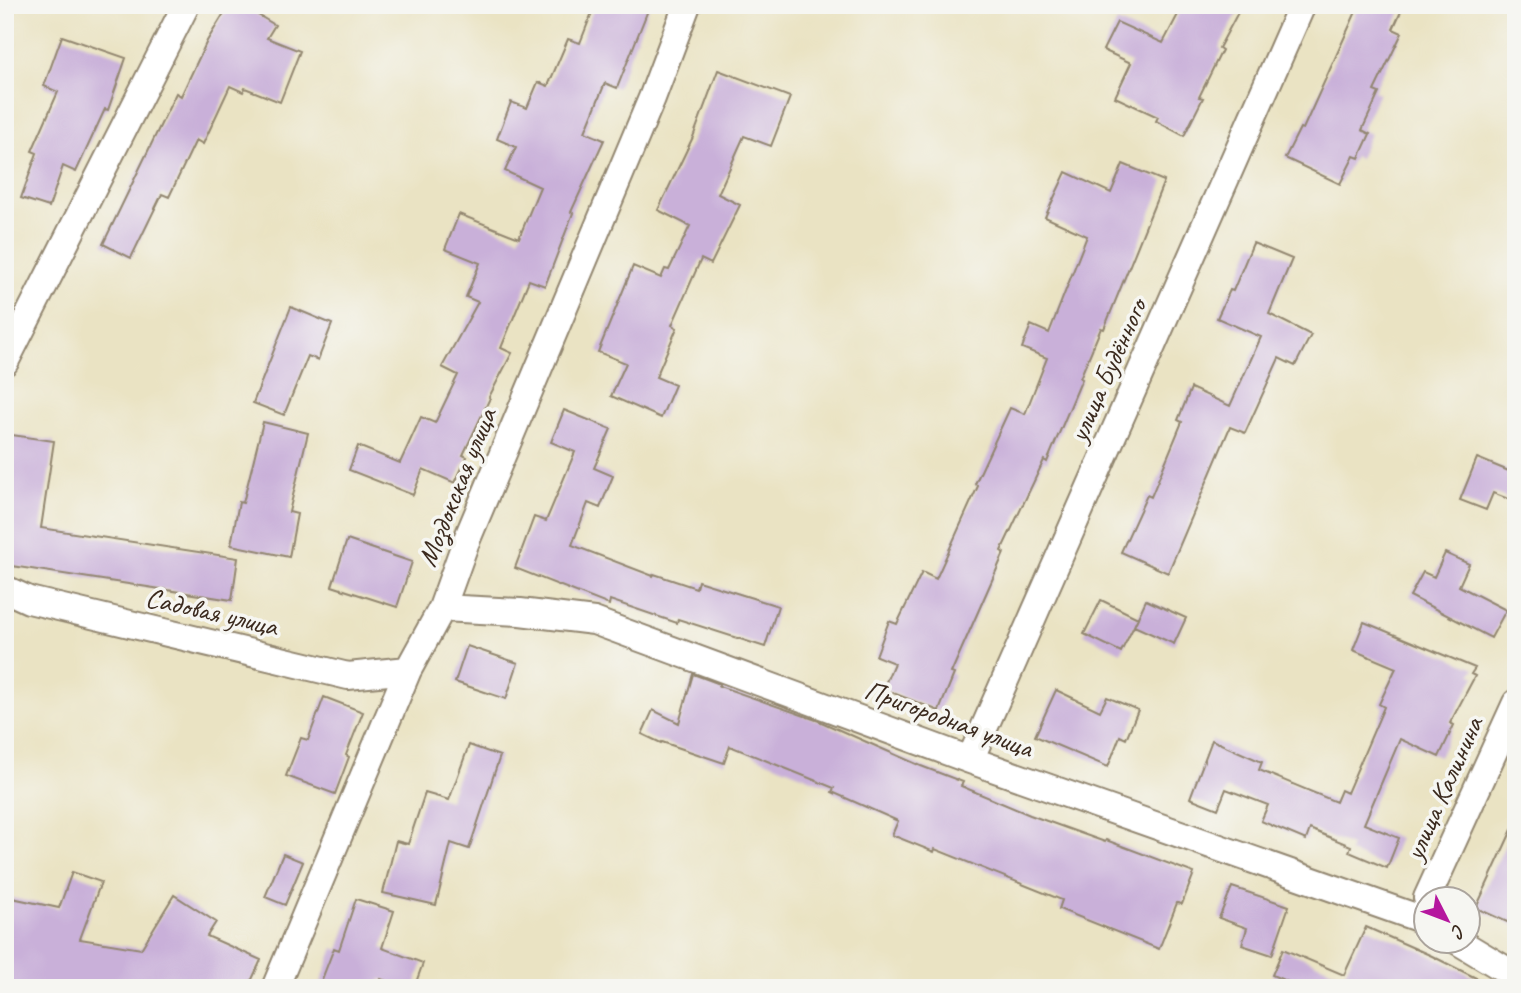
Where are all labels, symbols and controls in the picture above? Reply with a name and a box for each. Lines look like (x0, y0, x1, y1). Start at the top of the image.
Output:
street label: улица Будённого (1060, 291, 1156, 449)
street label: Моздокская улица (409, 401, 506, 572)
street label: Садовая улица (142, 579, 283, 644)
street label: Пригородная улица (860, 672, 1039, 766)
street label: улица Калинина (1396, 710, 1491, 867)
north arrow (1412, 884, 1482, 954)
text: С (1445, 919, 1471, 944)

